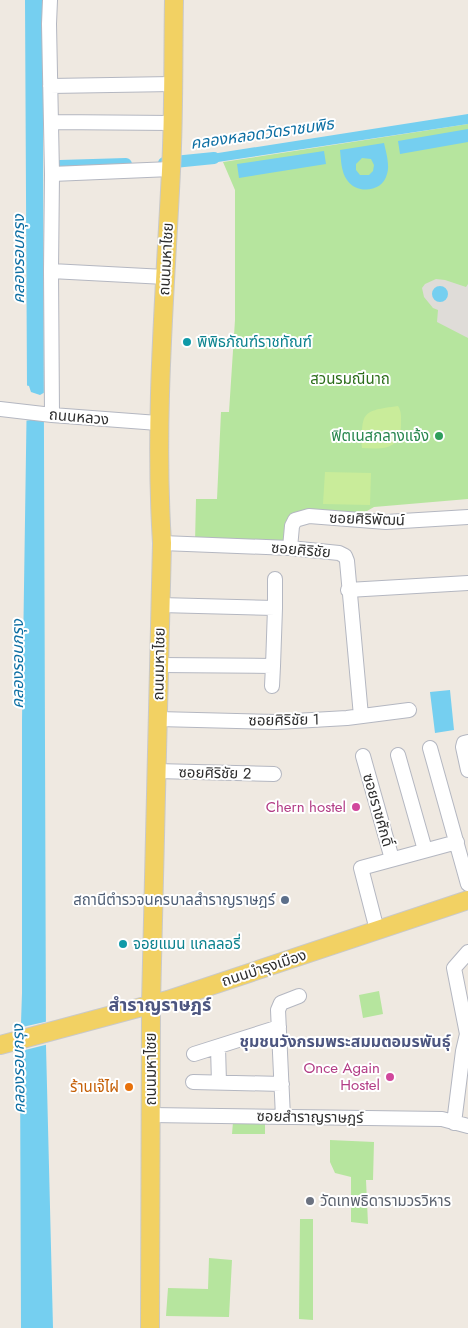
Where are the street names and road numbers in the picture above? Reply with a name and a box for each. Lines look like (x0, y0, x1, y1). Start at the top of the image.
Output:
street label: ถนนมหาไชย (153, 222, 179, 296)
street label: ถนนหลวง (48, 403, 110, 431)
street label: ซอยศิริพัฒน์ (329, 507, 405, 531)
street label: ซอยศิริชัย (270, 536, 332, 564)
street label: ถนนมหาไชย (147, 627, 171, 701)
street label: ซอยศิริชัย 1 (248, 708, 320, 732)
street label: ซอยศิริชัย 2 (178, 761, 252, 785)
street label: ซอยราชศักดิ์ (357, 771, 399, 849)
street label: ถนนบำรุงเมือง (219, 944, 309, 992)
street label: ถนนมหาไชย (140, 1032, 162, 1106)
street label: ซอยสำราญราษฎร์ (256, 1105, 364, 1129)

